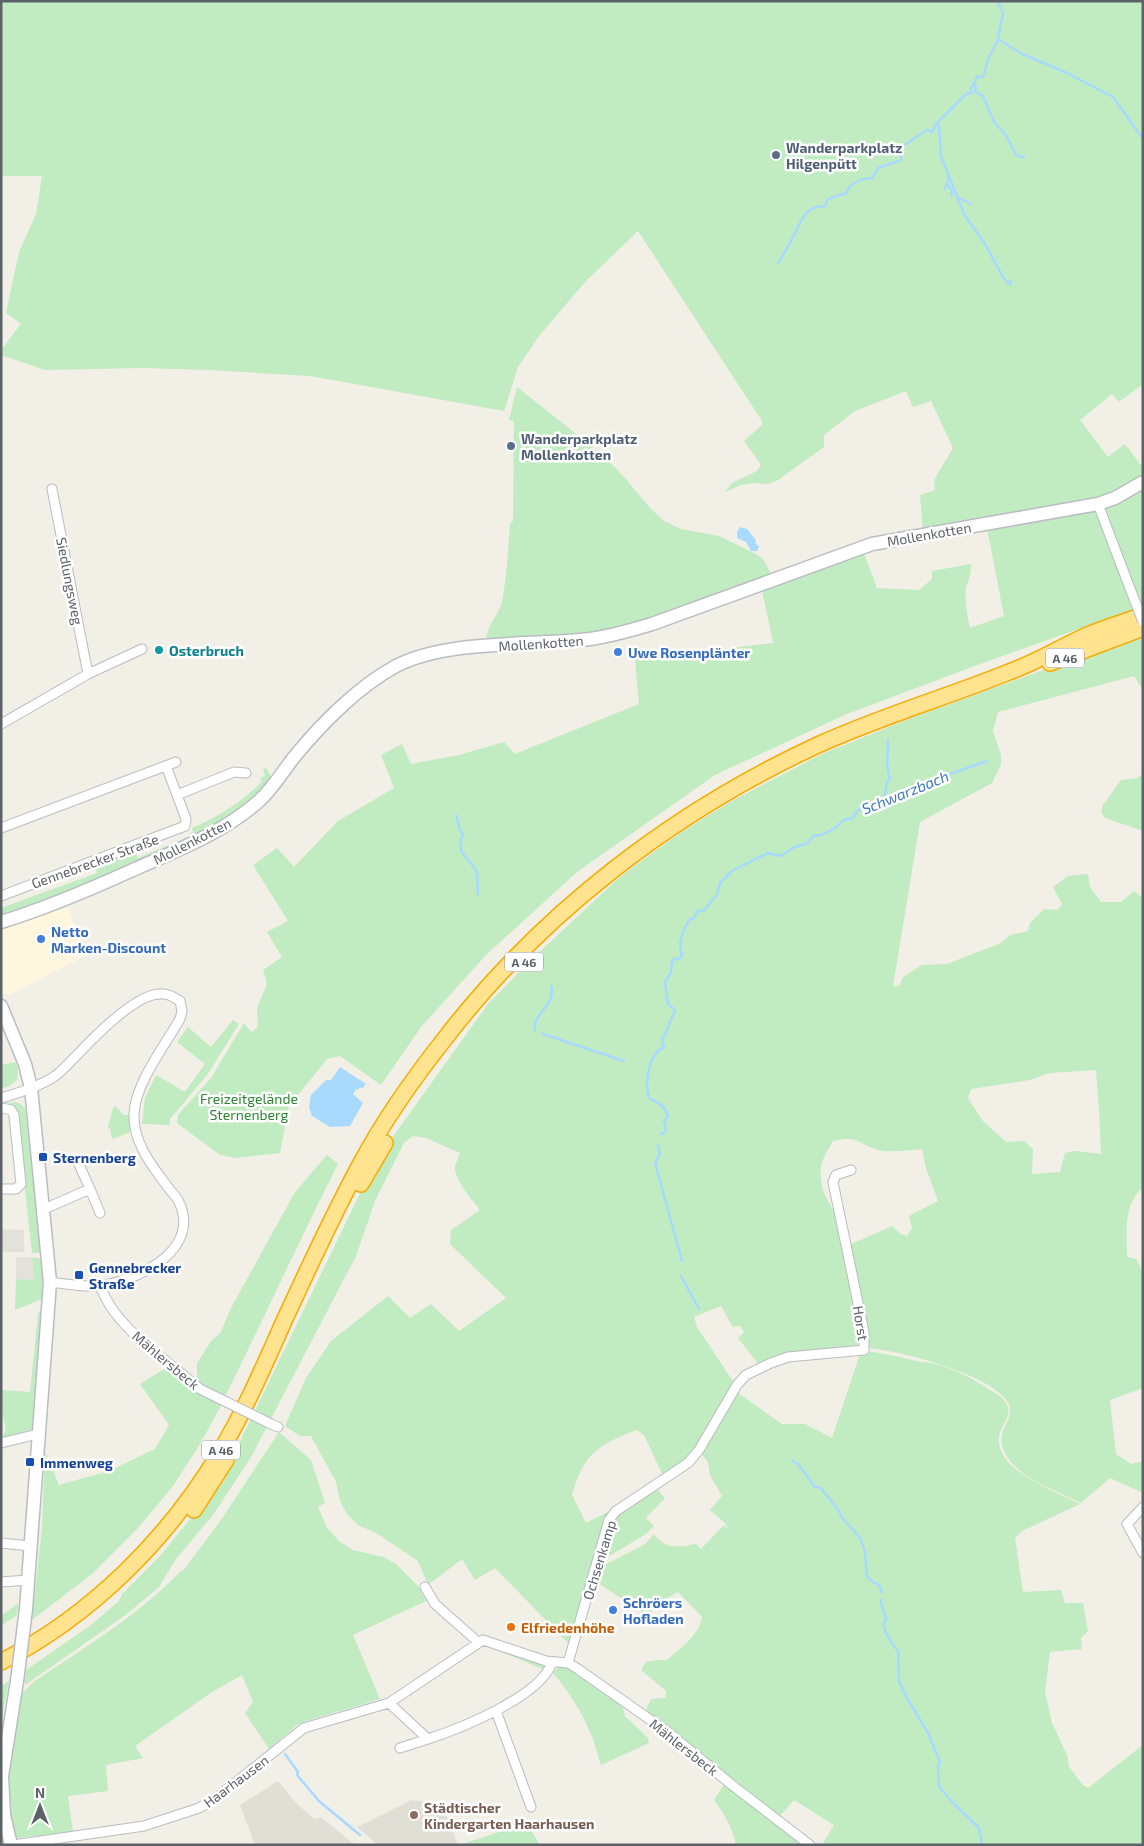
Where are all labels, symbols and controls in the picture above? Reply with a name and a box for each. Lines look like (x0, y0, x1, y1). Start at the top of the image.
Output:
place label: Wanderparkplatz Hilgenpütt (786, 139, 902, 172)
marker: Wanderparkplatz Hilgenpütt (770, 149, 782, 161)
place label: Wanderparkplatz Mollenkotten (521, 430, 637, 463)
marker: Wanderparkplatz Mollenkotten (505, 440, 517, 452)
street label: Mollenkotten (885, 518, 973, 550)
street label: Siedlungsweg (53, 536, 87, 626)
street label: Mollenkotten (498, 632, 584, 654)
place label: Osterbruch (169, 642, 244, 659)
marker: Osterbruch (153, 644, 165, 656)
place label: Uwe Rosenplänter (628, 644, 750, 661)
marker: Uwe Rosenplänter (612, 646, 624, 658)
road number: A 46 (1046, 648, 1084, 668)
water label: Schwarzbach (859, 766, 951, 818)
street label: Mollenkotten (150, 814, 234, 868)
street label: Gennebrecker Straße (29, 830, 161, 892)
place label: Netto Marken-Discount (51, 923, 166, 956)
marker: Netto Marken-Discount (35, 933, 47, 945)
road number: A 46 (505, 952, 543, 972)
park label: Freizeitgelände Sternenberg (200, 1090, 298, 1123)
place label: Sternenberg (53, 1149, 136, 1166)
marker: Sternenberg (37, 1151, 49, 1163)
place label: Gennebrecker Straße (89, 1259, 181, 1292)
marker: Gennebrecker Straße (73, 1269, 85, 1281)
street label: Horst (850, 1304, 872, 1342)
street label: Mählersbeck (129, 1327, 203, 1393)
road number: A 46 (202, 1440, 240, 1460)
place label: Immenweg (40, 1454, 113, 1471)
marker: Immenweg (24, 1456, 36, 1468)
street label: Ochsenkamp (579, 1518, 619, 1602)
place label: Schröers Hofladen (623, 1594, 684, 1627)
marker: Schröers Hofladen (607, 1604, 619, 1616)
place label: Elfriedenhöhe (521, 1619, 615, 1636)
marker: Elfriedenhöhe (505, 1621, 517, 1633)
street label: Mählersbeck (646, 1715, 722, 1779)
street label: Haarhausen (200, 1751, 272, 1811)
north arrow (15, 1781, 65, 1831)
text: N (35, 1784, 45, 1801)
place label: Städtischer Kindergarten Haarhausen (424, 1799, 595, 1832)
marker: Städtischer Kindergarten Haarhausen (408, 1809, 420, 1821)

